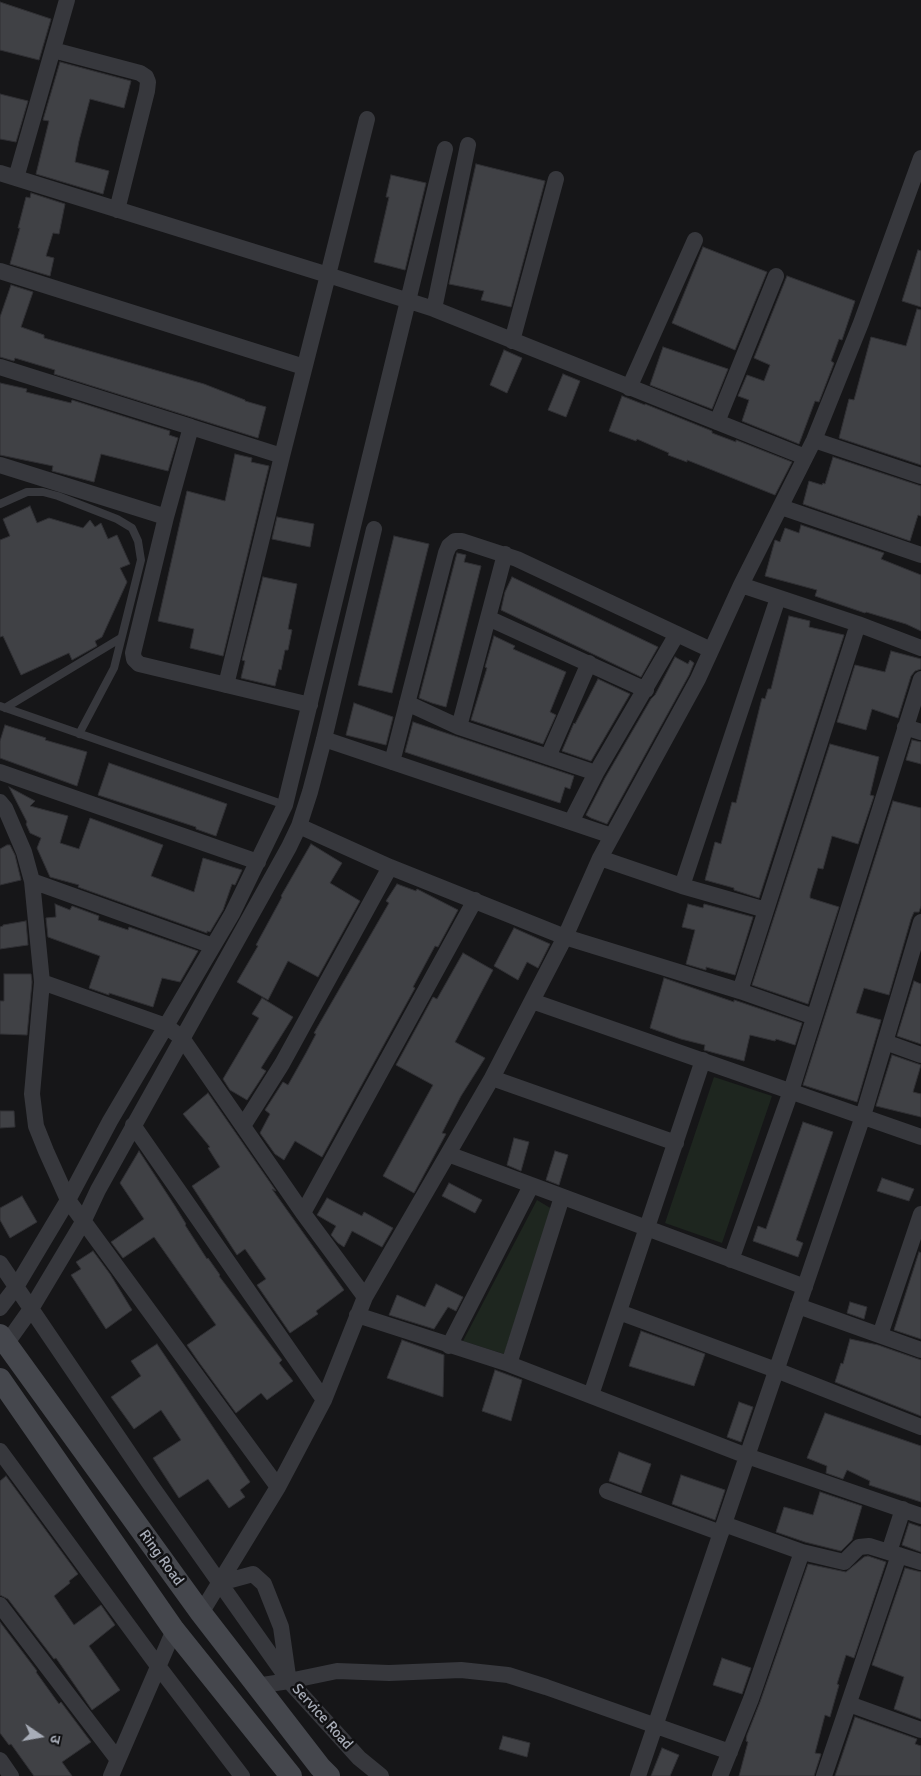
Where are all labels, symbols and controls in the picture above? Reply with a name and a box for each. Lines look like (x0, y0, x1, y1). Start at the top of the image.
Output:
street label: Ring Road (135, 1527, 187, 1589)
street label: Service Road (288, 1680, 356, 1754)
north arrow (15, 1711, 65, 1761)
text: उ (46, 1733, 64, 1745)

